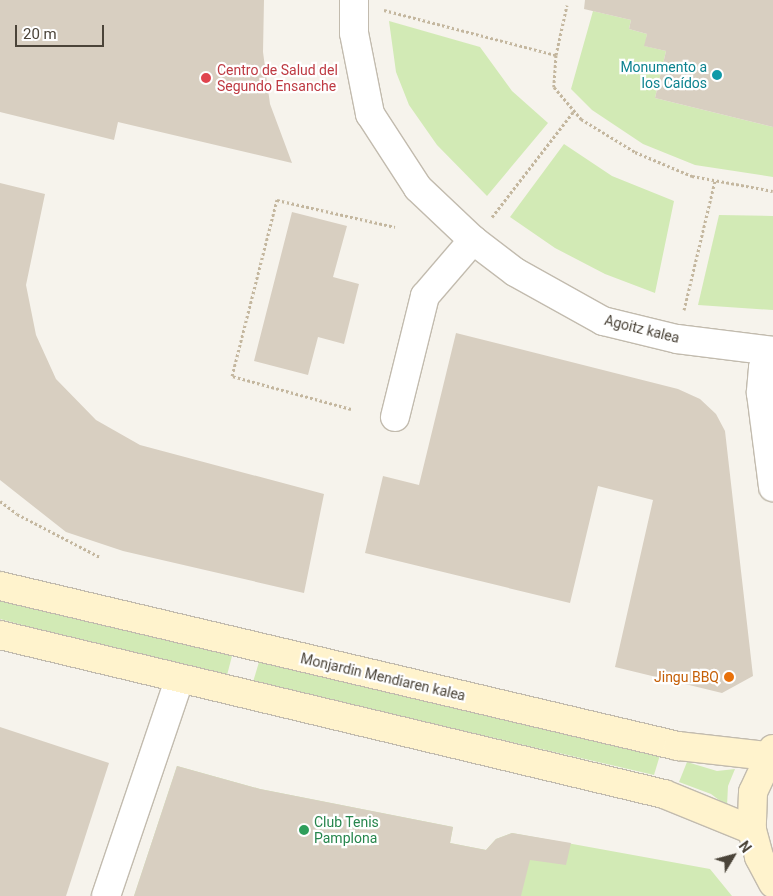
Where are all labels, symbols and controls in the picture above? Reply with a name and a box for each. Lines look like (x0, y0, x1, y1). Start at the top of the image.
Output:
scale bar (18, 15, 106, 47)
text: 20 m (23, 25, 57, 43)
place label: Monumento a los Caídos (620, 59, 707, 92)
place label: Centro de Salud del Segundo Ensanche (217, 62, 338, 94)
marker: Monumento a los Caídos (711, 69, 723, 81)
marker: Centro de Salud del Segundo Ensanche (199, 71, 213, 85)
street label: Agoitz kalea (603, 312, 681, 346)
street label: Monjardin Mendiaren kalea (299, 650, 467, 704)
place label: Jingu BBQ (654, 669, 719, 685)
marker: Jingu BBQ (723, 671, 735, 683)
place label: Club Tenis Pamplona (314, 814, 379, 846)
marker: Club Tenis Pamplona (298, 824, 310, 836)
north arrow (708, 831, 758, 881)
text: N (736, 838, 754, 856)

